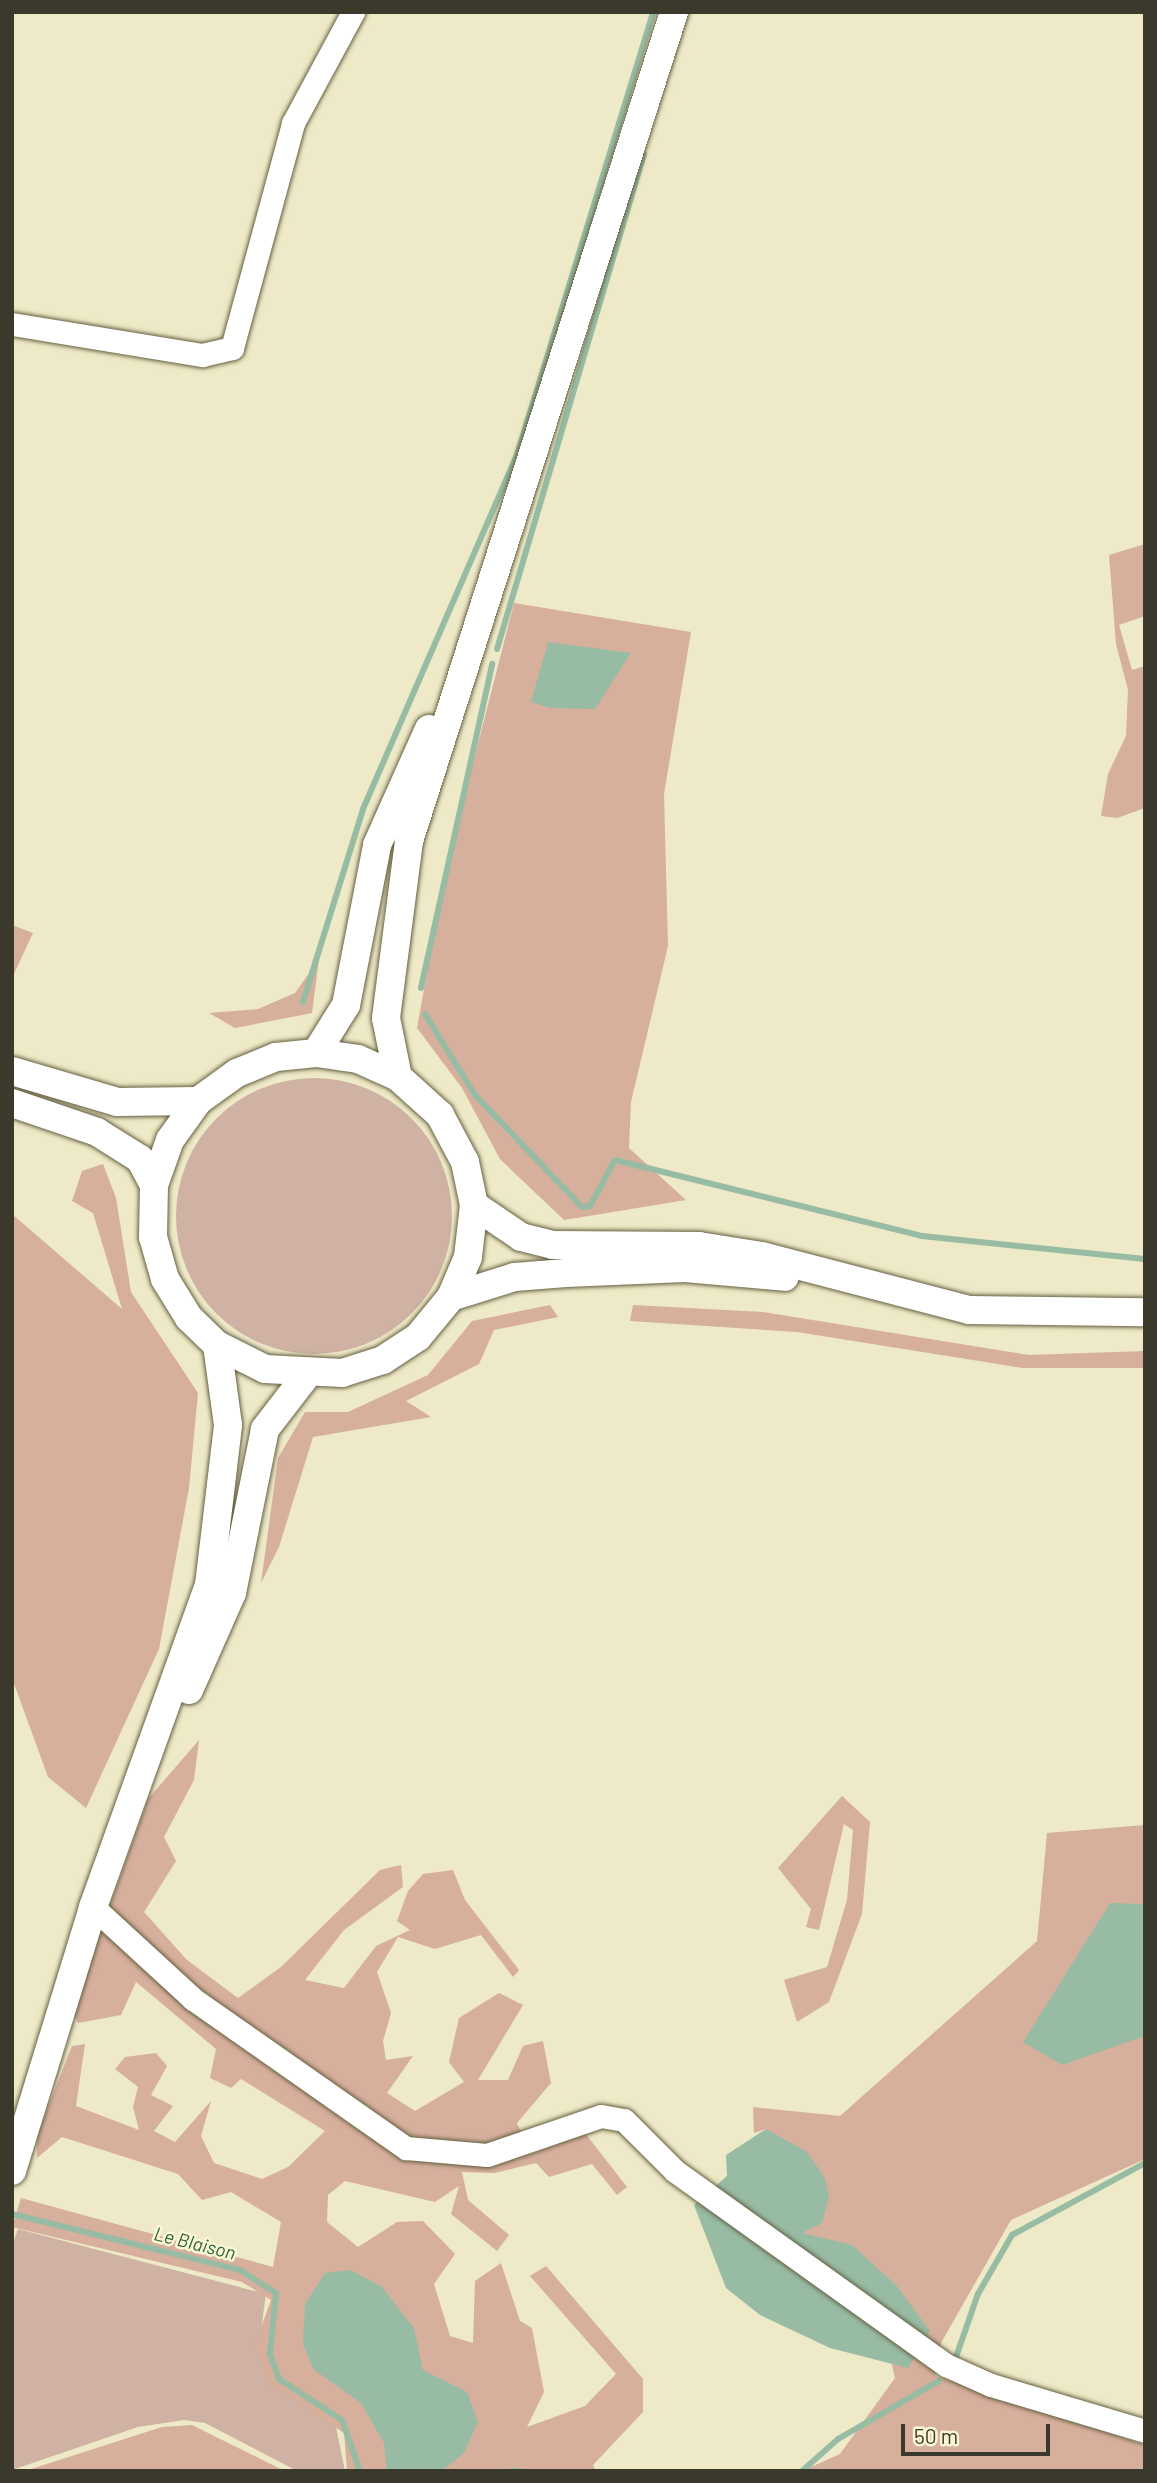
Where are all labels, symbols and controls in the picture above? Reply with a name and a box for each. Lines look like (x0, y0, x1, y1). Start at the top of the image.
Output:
water label: Le Blaison (152, 2222, 238, 2264)
scale bar (905, 2410, 1054, 2454)
text: 50 m (914, 2423, 958, 2448)

